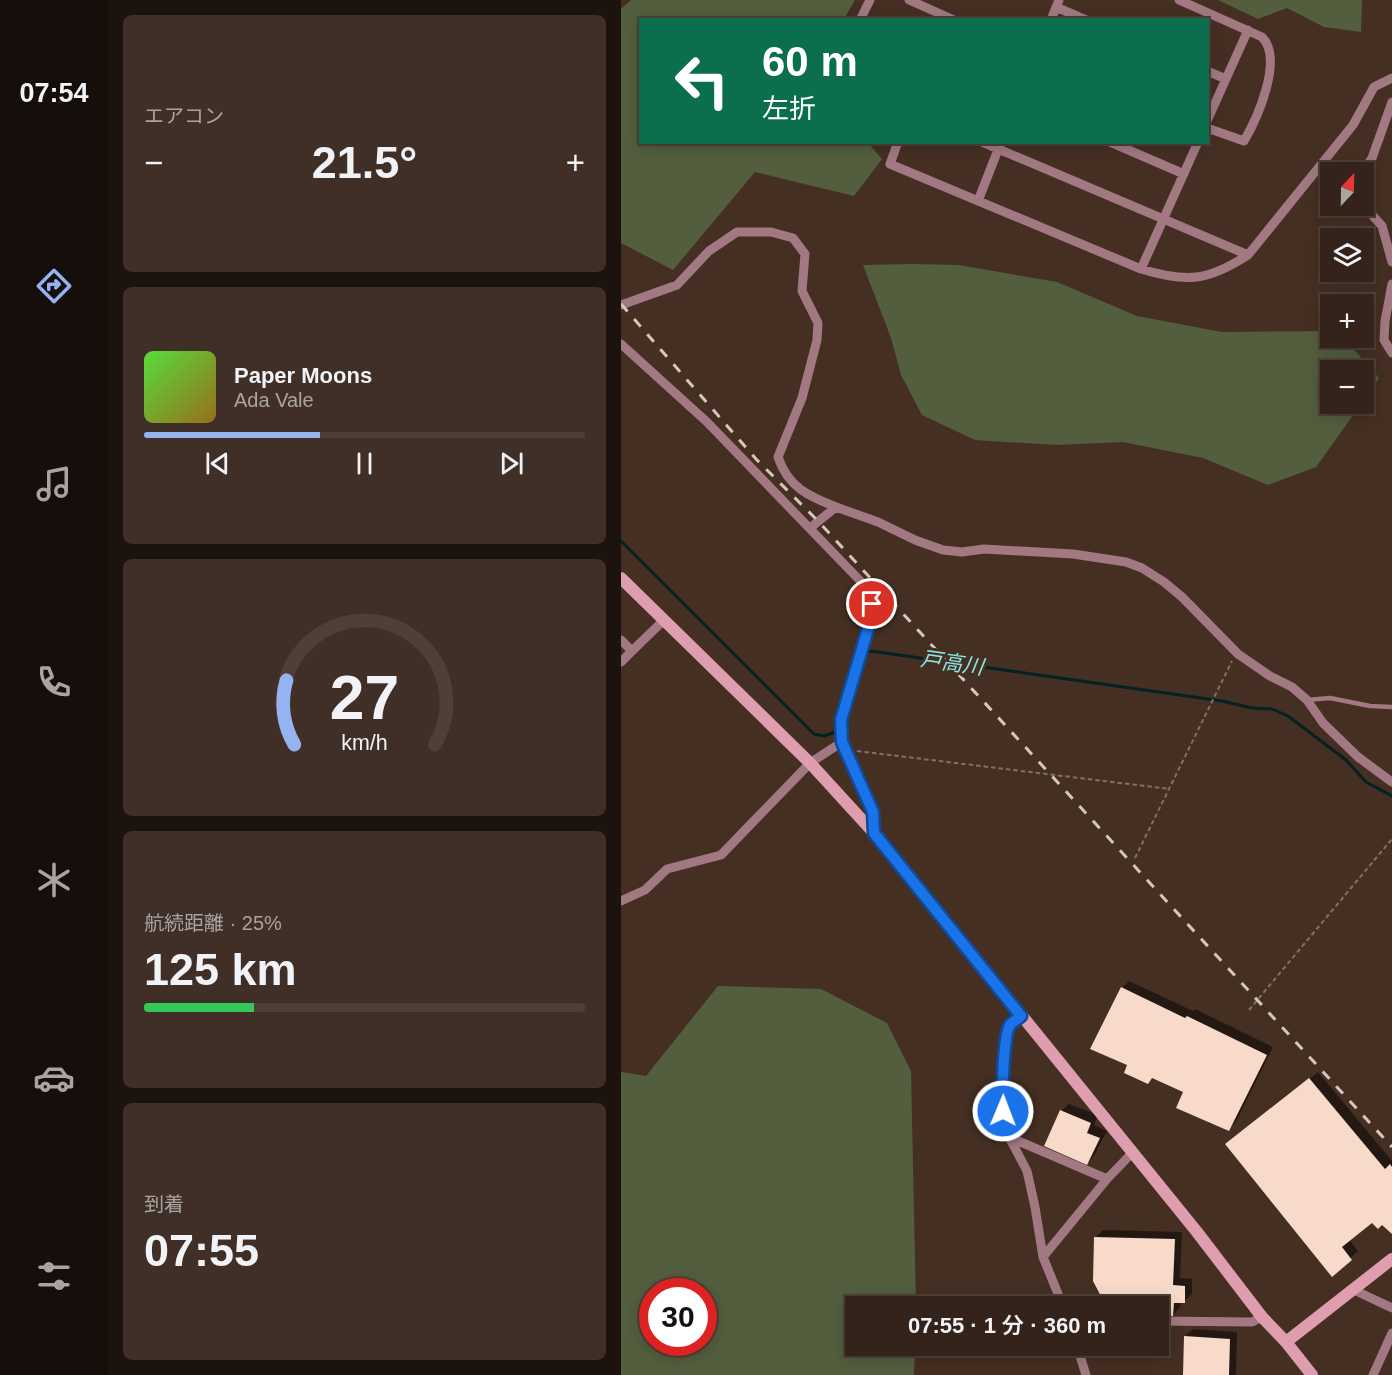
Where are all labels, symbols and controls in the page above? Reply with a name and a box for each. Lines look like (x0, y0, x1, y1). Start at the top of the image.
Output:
text: 60 m (762, 38, 858, 85)
icon: left (663, 42, 741, 120)
text: 07:54 (19, 78, 89, 108)
text: 左折 (762, 94, 816, 124)
text: エアコン (144, 105, 224, 127)
text: 21.5° (312, 137, 417, 188)
text: − (144, 144, 163, 181)
text: + (566, 144, 585, 181)
north arrow (1320, 162, 1374, 216)
map controls (1320, 162, 1374, 414)
button: layers (1320, 228, 1374, 282)
icon: directions (33, 265, 75, 307)
button: + (1320, 294, 1374, 348)
button: − (1320, 360, 1374, 414)
text: Paper Moons (234, 363, 372, 388)
text: Ada Vale (234, 389, 314, 411)
icon: previous (201, 447, 234, 480)
icon: pause (348, 447, 381, 480)
icon: next (495, 447, 528, 480)
icon: music (33, 463, 75, 505)
pin (846, 578, 897, 629)
icon: arrive (855, 587, 888, 620)
water label: 戸高川 (919, 647, 987, 679)
icon: phone (33, 661, 75, 703)
text: 27 (330, 663, 399, 732)
text: km/h (341, 731, 388, 755)
icon: climate (33, 859, 75, 901)
text: 航続距離 · 25% (144, 912, 282, 934)
text: 125 km (144, 944, 297, 995)
icon: car (33, 1057, 75, 1099)
position arrow (971, 1079, 1035, 1143)
text: 到着 (144, 1193, 184, 1215)
text: 07:55 (144, 1225, 259, 1276)
icon: filters (33, 1255, 75, 1297)
speed limit sign: 30 (639, 1278, 717, 1356)
text: 07:55 · 1 分 · 360 m (908, 1313, 1106, 1338)

